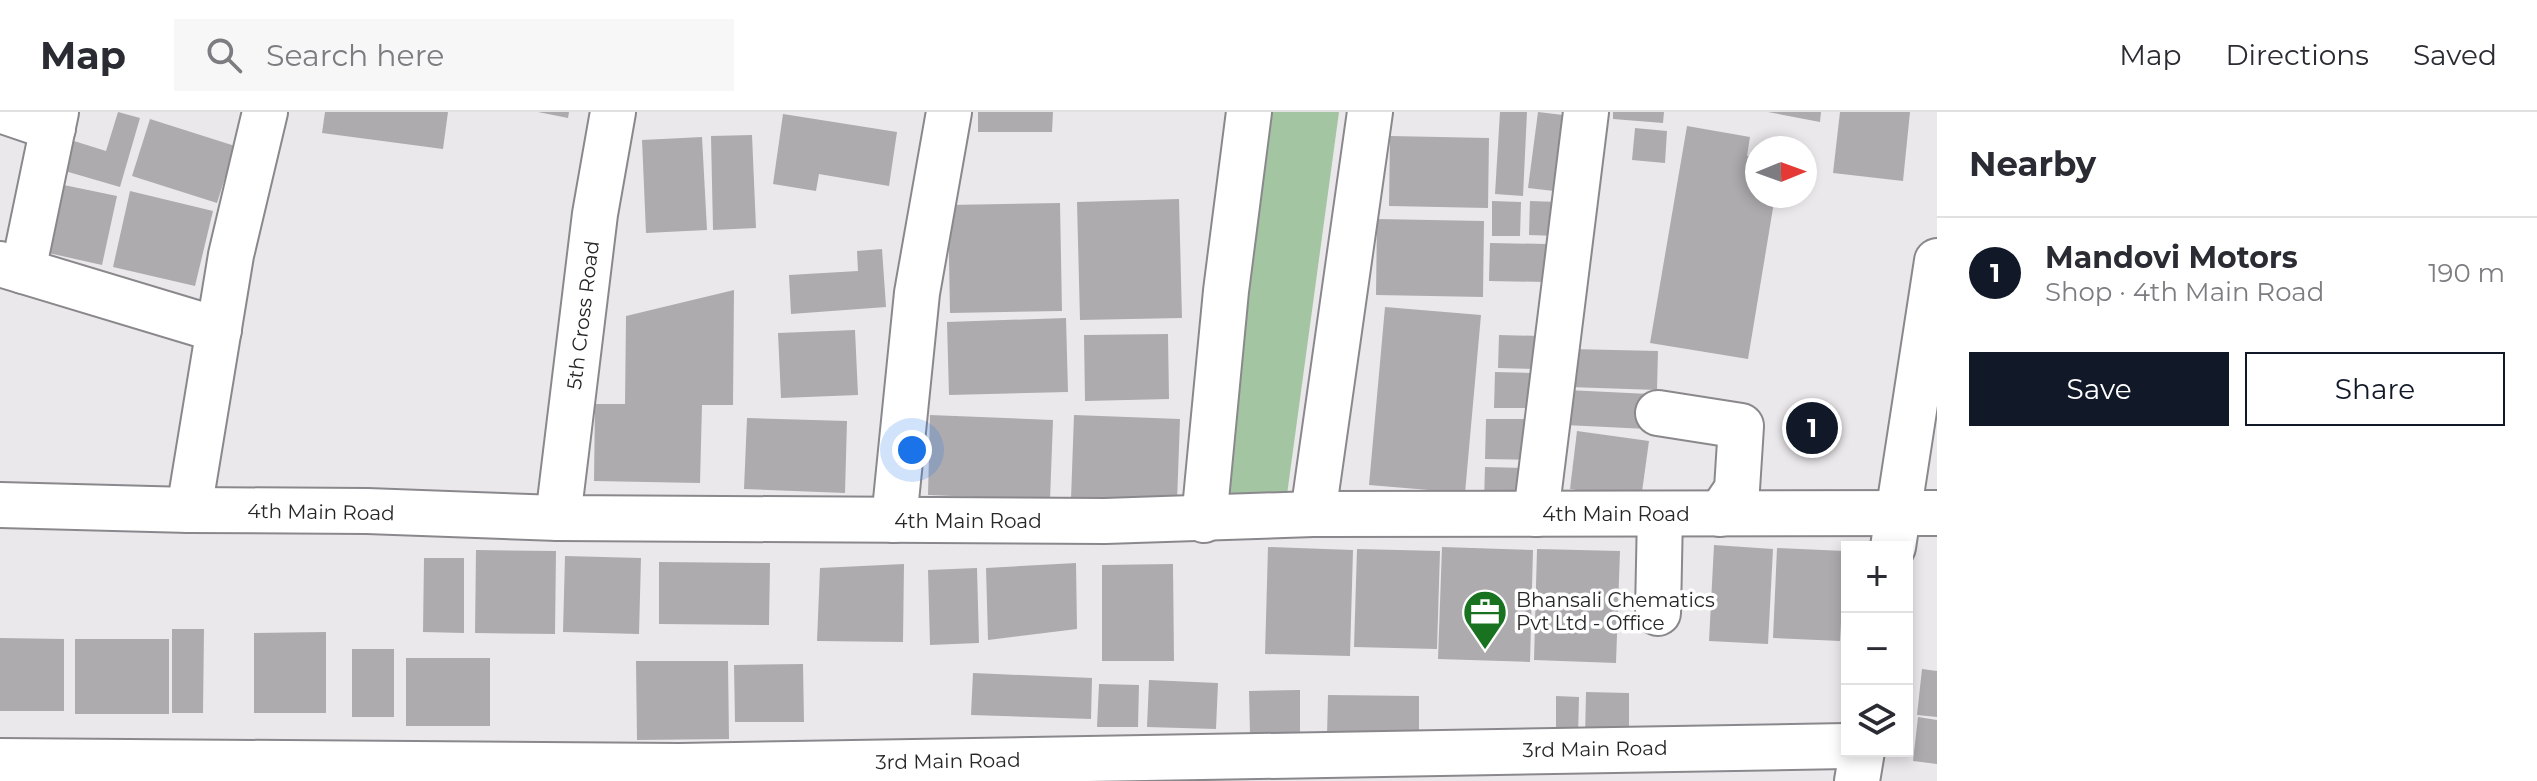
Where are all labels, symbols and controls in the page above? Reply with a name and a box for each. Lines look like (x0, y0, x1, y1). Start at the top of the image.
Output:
search box (174, 19, 734, 91)
text: Map (40, 32, 126, 79)
icon: search (202, 33, 246, 77)
text: Search here (266, 37, 444, 74)
text: Map (2119, 38, 2181, 72)
text: Directions (2225, 38, 2369, 72)
text: Saved (2413, 38, 2497, 72)
north arrow (1745, 136, 1817, 208)
text: Nearby (1969, 143, 2096, 185)
street label: 5th Cross Road (562, 239, 604, 391)
text: Mandovi Motors (2045, 239, 2298, 276)
text: 1 (1990, 257, 2000, 289)
text: 190 m (2428, 257, 2505, 289)
text: Shop · 4th Main Road (2045, 276, 2324, 308)
button: Save (1969, 352, 2229, 426)
button: Share (2245, 352, 2505, 426)
pin: 1 (1786, 398, 1838, 458)
your location (892, 430, 932, 470)
street label: 4th Main Road (247, 499, 395, 525)
street label: 4th Main Road (1542, 502, 1690, 526)
street label: 4th Main Road (894, 509, 1042, 533)
map controls (1841, 541, 1913, 757)
button: + (1841, 541, 1913, 613)
office icon: Bhansali Chematics Pvt Ltd - Office (1461, 588, 1509, 651)
place label: Bhansali Chematics Pvt Ltd - Office (1516, 588, 1715, 635)
button: − (1841, 613, 1913, 685)
button: layers (1841, 685, 1913, 757)
street label: 3rd Main Road (1522, 736, 1668, 762)
street label: 3rd Main Road (875, 748, 1021, 774)

